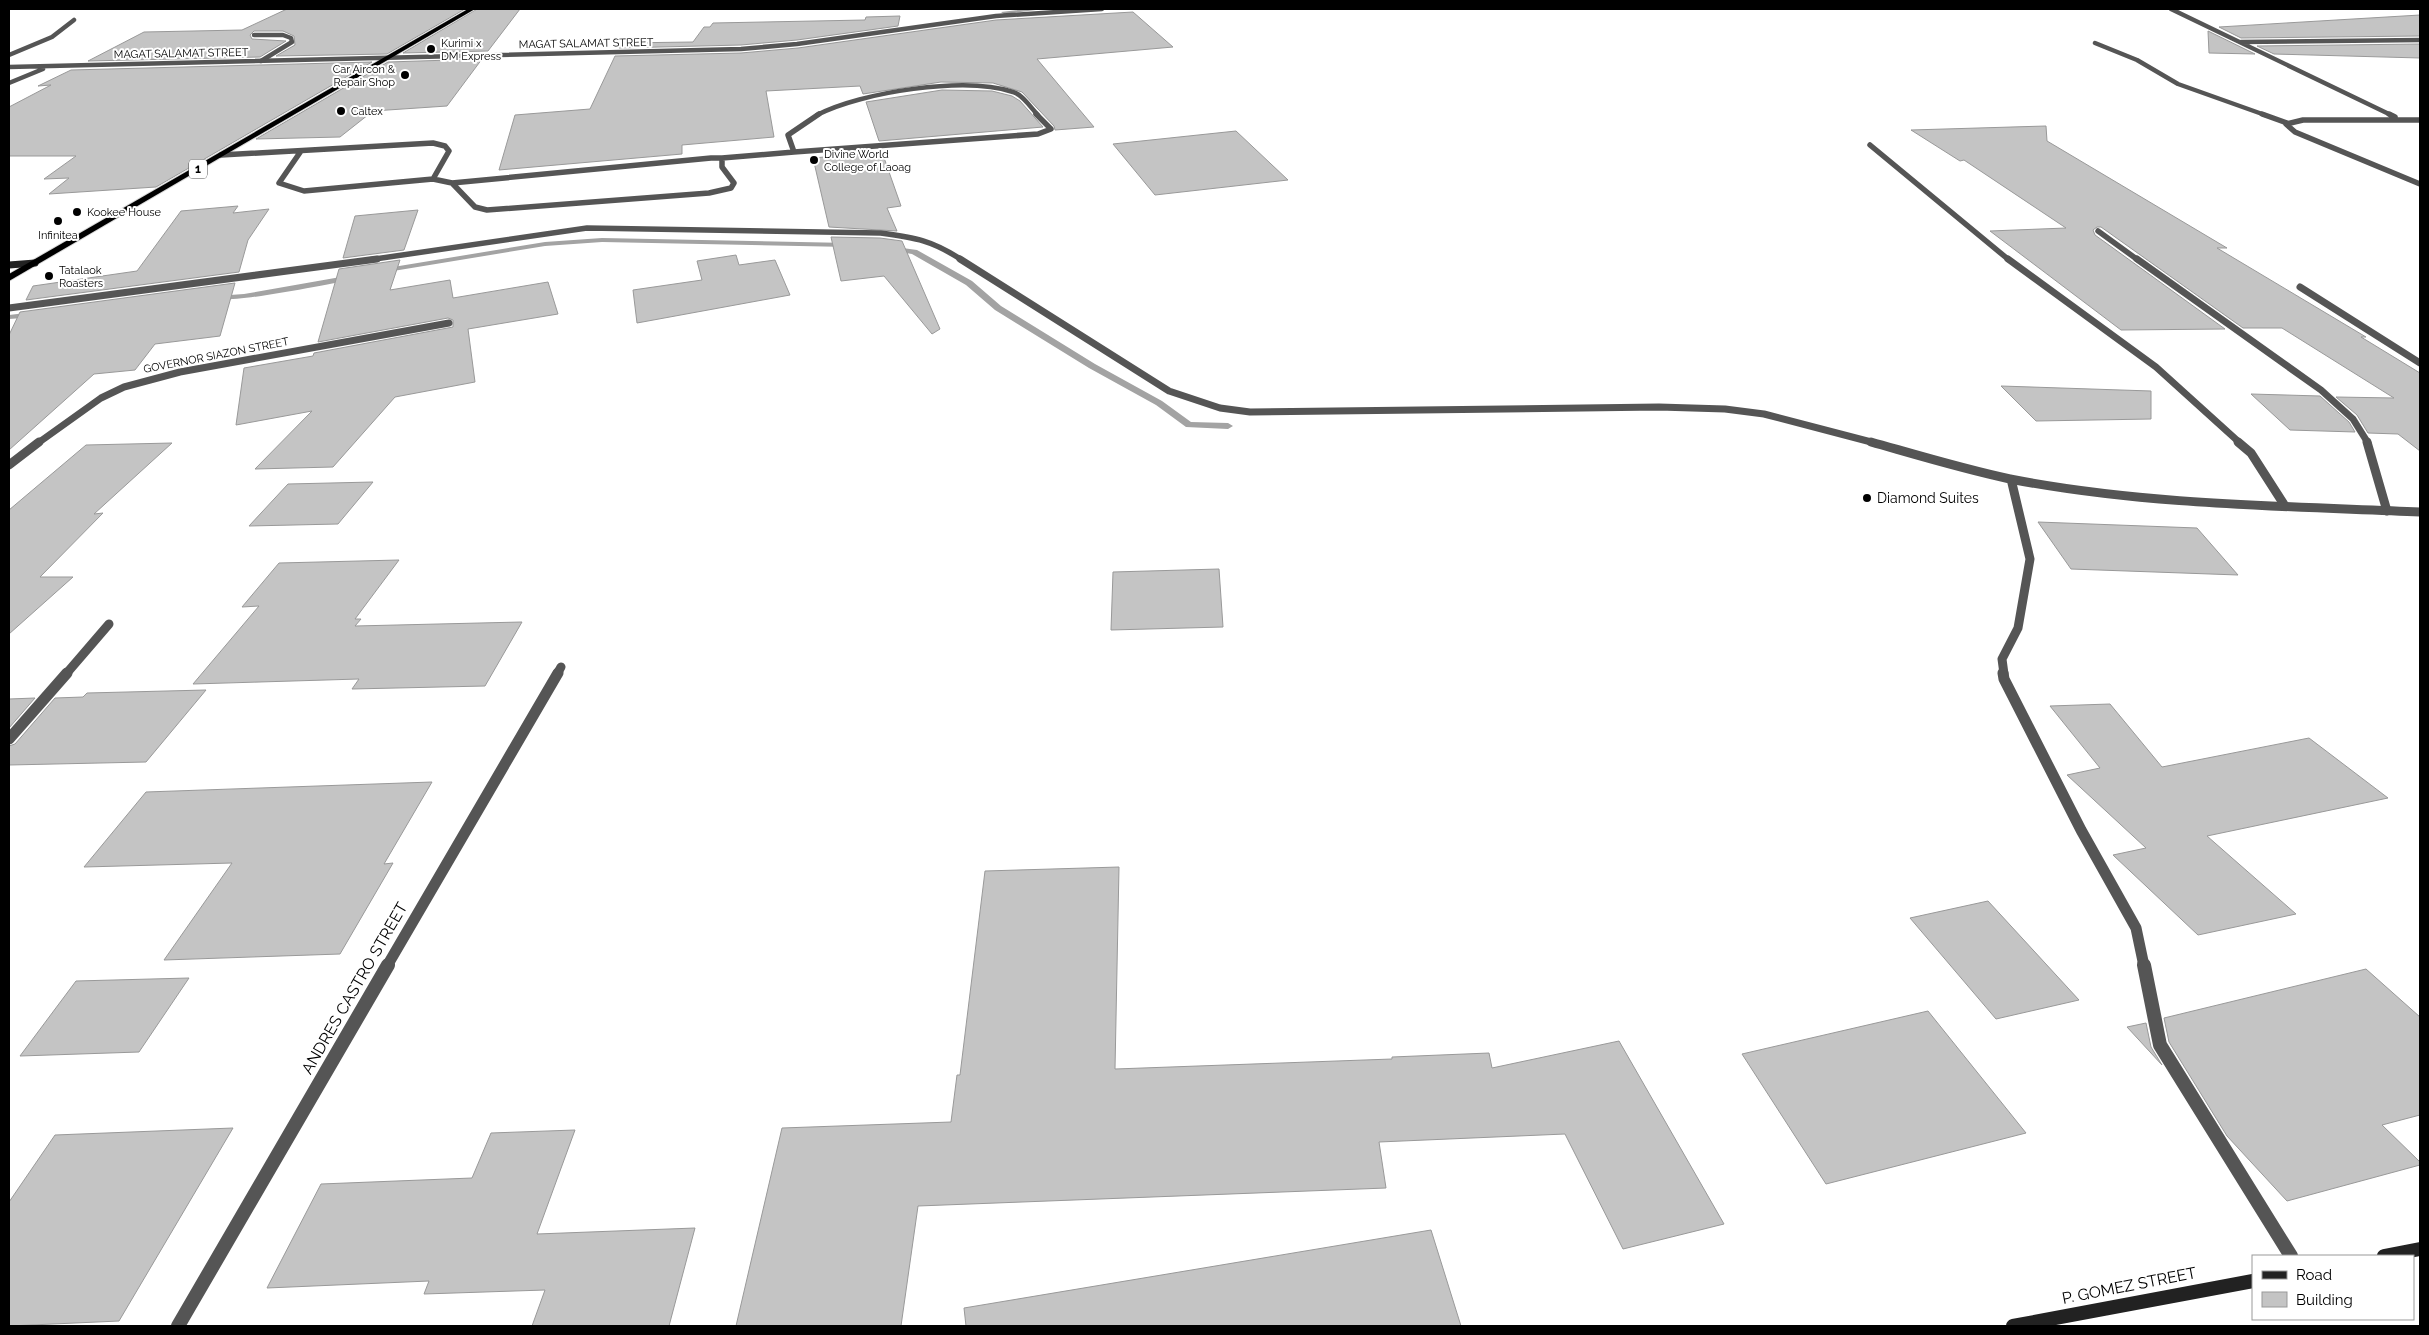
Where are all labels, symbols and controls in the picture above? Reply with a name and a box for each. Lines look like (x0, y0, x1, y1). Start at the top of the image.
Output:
street label: MAGAT SALAMAT STREET (519, 36, 654, 51)
place label: Kurimi x DM Express (441, 37, 501, 63)
marker: Kurimi x DM Express (425, 43, 437, 55)
street label: MAGAT SALAMAT STREET (114, 46, 249, 61)
place label: Car Aircon & Repair Shop (333, 63, 396, 89)
marker: Car Aircon & Repair Shop (399, 69, 411, 81)
marker: Caltex (335, 105, 347, 117)
place label: Caltex (351, 105, 383, 118)
place label: Divine World College of Laoag (824, 148, 911, 174)
marker: Divine World College of Laoag (808, 154, 820, 166)
road number: 1 (189, 160, 207, 178)
marker: Kookee House (71, 206, 83, 218)
place label: Kookee House (87, 206, 161, 219)
marker: Infinitea (52, 215, 64, 227)
place label: Infinitea (38, 229, 78, 242)
place label: Tatalaok Roasters (59, 264, 103, 290)
marker: Tatalaok Roasters (43, 270, 55, 282)
street label: GOVERNOR SIAZON STREET (142, 335, 290, 376)
place label: Diamond Suites (1877, 490, 1979, 506)
marker: Diamond Suites (1861, 492, 1873, 504)
street label: ANDRES CASTRO STREET (297, 899, 412, 1077)
legend (2252, 1255, 2414, 1320)
street label: P. GOMEZ STREET (2060, 1263, 2198, 1308)
text: Road (2296, 1266, 2332, 1284)
text: Building (2296, 1291, 2353, 1309)

